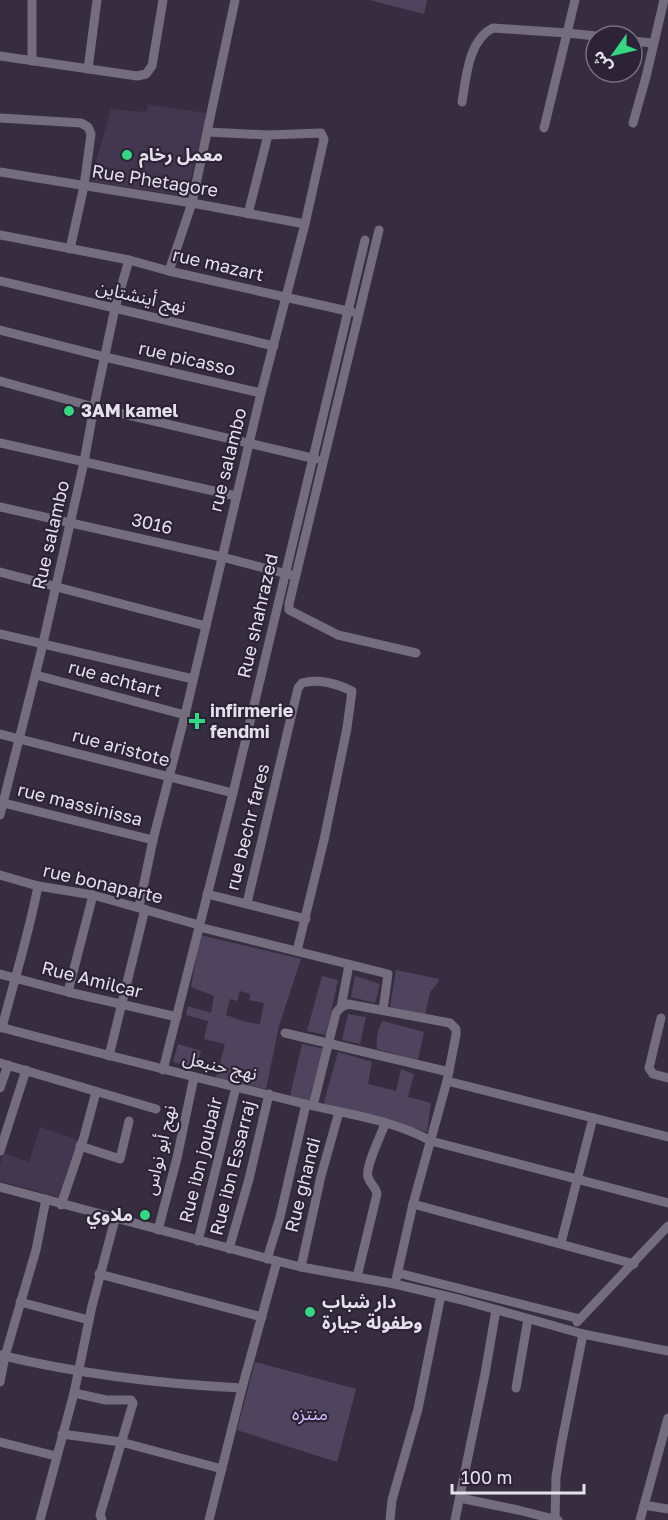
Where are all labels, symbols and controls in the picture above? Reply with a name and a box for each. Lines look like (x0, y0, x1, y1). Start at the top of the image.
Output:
north arrow (584, 24, 644, 84)
text: ش (587, 48, 616, 77)
place label: معمل رخام (139, 143, 223, 168)
marker: معمل رخام (120, 148, 134, 162)
street label: Rue Phetagore (90, 159, 220, 201)
street label: rue mazart (170, 243, 266, 285)
street label: نهج أينشتاين (93, 275, 188, 320)
street label: rue picasso (137, 336, 238, 380)
place label: 3AM kamel (81, 399, 178, 421)
marker: 3AM kamel (62, 404, 76, 418)
street label: rue salambo (203, 406, 251, 514)
street label: Rue salambo (27, 478, 73, 591)
street label: 3016 (130, 508, 175, 538)
street label: Rue shahrazed (232, 551, 282, 680)
street label: rue achtart (66, 655, 164, 701)
place label: infirmerie fendmi (210, 699, 294, 742)
marker: infirmerie fendmi (188, 712, 206, 730)
street label: rue aristote (70, 723, 172, 771)
street label: rue bechr fares (221, 761, 273, 892)
street label: rue massinissa (15, 778, 145, 830)
street label: rue bonaparte (41, 859, 165, 907)
street label: Rue Amilcar (40, 956, 145, 1002)
street label: نهج حنبعل (180, 1046, 260, 1087)
street label: Rue ibn joubair (174, 1095, 226, 1225)
street label: Rue ibn Essarraj (205, 1098, 259, 1237)
street label: نهج أبو نواس (138, 1103, 183, 1198)
street label: Rue ghandi (280, 1135, 324, 1234)
place label: ملاوي (87, 1203, 133, 1229)
marker: ملاوي (138, 1208, 152, 1222)
place label: دار شباب وطفولة جيارة (322, 1290, 423, 1334)
marker: دار شباب وطفولة جيارة (303, 1305, 317, 1319)
park label: منتزه (292, 1402, 328, 1425)
scale bar (452, 1457, 584, 1495)
text: 100 m (461, 1466, 512, 1488)

